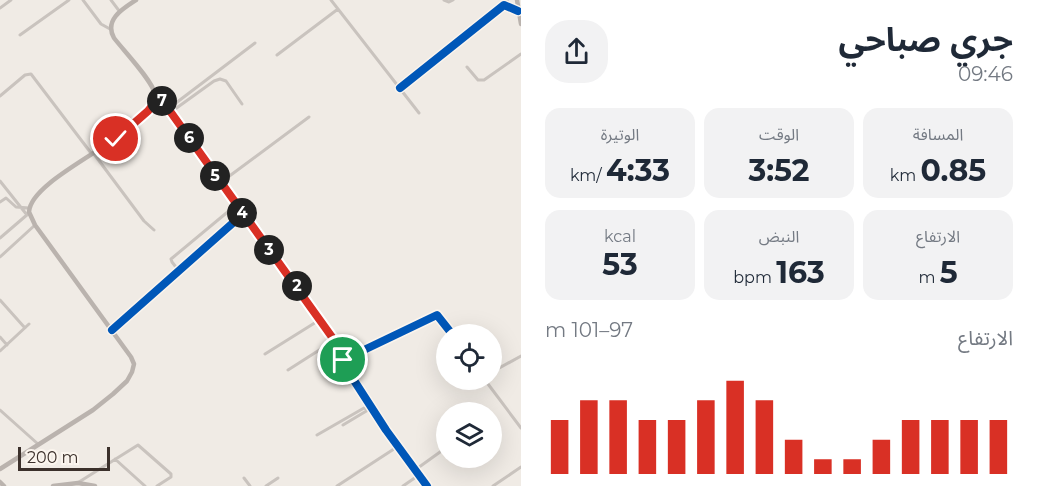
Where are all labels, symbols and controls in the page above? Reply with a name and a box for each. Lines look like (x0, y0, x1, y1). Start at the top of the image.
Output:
text: جري صباحي (838, 19, 1013, 59)
button: share (545, 20, 608, 83)
text: 09:46 (958, 62, 1013, 86)
pin: 7 (147, 86, 177, 116)
text: 7 (157, 91, 167, 110)
pin (90, 113, 141, 164)
icon: check (99, 122, 132, 155)
pin: 6 (174, 123, 204, 153)
text: الوتيرة (601, 125, 639, 144)
text: الوقت (759, 125, 799, 144)
text: المسافة (913, 125, 963, 144)
text: 6 (184, 128, 194, 147)
text: 4:33 (606, 152, 670, 189)
text: 3:52 (748, 152, 810, 189)
text: 0.85 (920, 152, 986, 189)
pin: 5 (200, 161, 230, 191)
text: 5 (210, 166, 220, 185)
text: /km (570, 166, 606, 185)
text: km (890, 166, 920, 185)
pin: 4 (227, 198, 257, 228)
text: 4 (236, 203, 248, 222)
text: kcal (604, 227, 636, 246)
text: النبض (759, 227, 799, 246)
text: الارتفاع (916, 227, 960, 246)
pin: 3 (254, 235, 284, 265)
text: 3 (264, 240, 274, 259)
text: 53 (602, 246, 638, 283)
text: 163 (776, 254, 825, 291)
text: 5 (940, 254, 958, 291)
text: bpm (733, 268, 776, 287)
text: m (918, 268, 940, 287)
pin: 2 (282, 271, 312, 301)
text: 2 (292, 276, 302, 295)
text: 97–101 m (545, 318, 633, 342)
map controls (436, 324, 502, 468)
button: locate (436, 324, 502, 390)
text: الارتفاع (958, 326, 1013, 350)
pin (317, 334, 368, 385)
icon: arrive (326, 343, 359, 376)
button: layers (436, 402, 502, 468)
scale bar (18, 444, 110, 472)
text: 200 m (27, 448, 78, 467)

